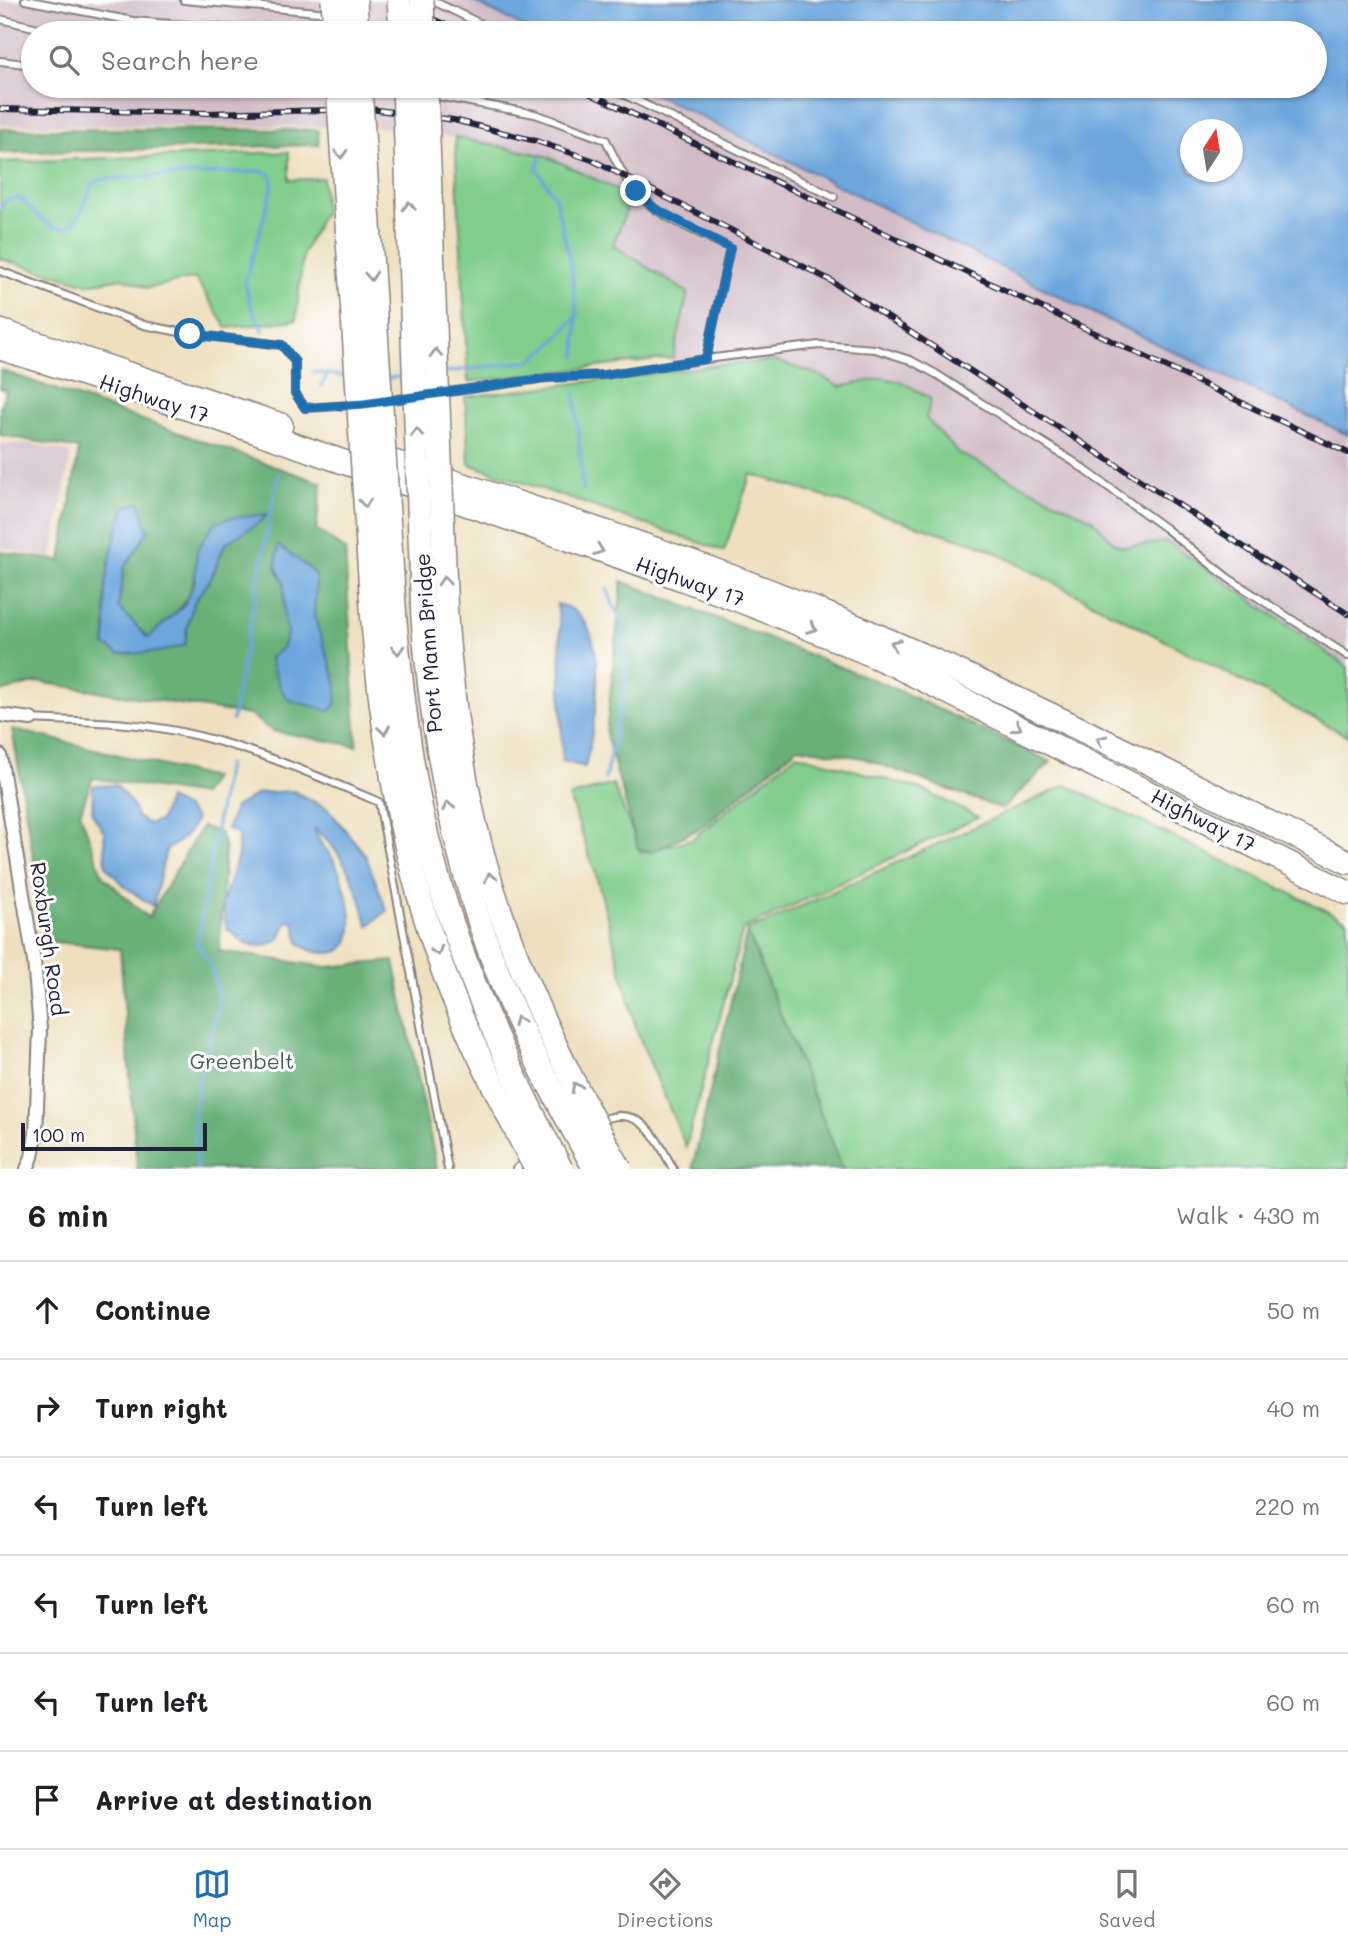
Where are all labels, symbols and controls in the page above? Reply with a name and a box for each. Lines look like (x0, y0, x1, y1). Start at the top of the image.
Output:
search box (21, 21, 1327, 98)
icon: search (45, 41, 83, 79)
text: Search here (101, 43, 259, 77)
north arrow (1180, 119, 1243, 182)
one-way arrow (334, 149, 349, 160)
route end (620, 175, 651, 206)
one-way arrow (402, 200, 417, 211)
one-way arrow (363, 271, 378, 282)
route start (174, 318, 205, 349)
one-way arrow (429, 347, 444, 358)
street label: Highway 17 (96, 367, 213, 428)
one-way arrow (409, 427, 425, 438)
one-way arrow (358, 498, 373, 509)
one-way arrow (592, 541, 604, 555)
street label: Highway 17 (632, 549, 749, 612)
street label: Port Mann Bridge (408, 552, 447, 734)
one-way arrow (437, 575, 452, 586)
one-way arrow (805, 620, 818, 634)
one-way arrow (890, 638, 902, 652)
one-way arrow (390, 644, 405, 655)
one-way arrow (1010, 719, 1022, 732)
one-way arrow (376, 724, 391, 736)
one-way arrow (1096, 734, 1108, 748)
street label: Highway 17 (1147, 782, 1260, 857)
one-way arrow (441, 800, 456, 812)
street label: Roxburgh Road (25, 860, 74, 1017)
one-way arrow (483, 872, 498, 884)
one-way arrow (429, 944, 443, 956)
one-way arrow (512, 1016, 526, 1029)
park label: Greenbelt (190, 1047, 294, 1074)
one-way arrow (571, 1082, 585, 1094)
scale bar (21, 1120, 206, 1152)
text: 100 m (32, 1122, 85, 1147)
text: 6 min (28, 1195, 108, 1235)
text: Walk · 430 m (1176, 1200, 1320, 1230)
icon: ahead (28, 1291, 66, 1329)
text: Continue (95, 1293, 211, 1327)
text: 50 m (1267, 1295, 1320, 1325)
icon: right (28, 1389, 66, 1427)
text: Turn right (95, 1391, 228, 1425)
text: 40 m (1267, 1393, 1320, 1423)
icon: left (28, 1487, 66, 1525)
text: Turn left (95, 1489, 208, 1523)
text: 220 m (1254, 1491, 1320, 1521)
icon: left (28, 1585, 66, 1623)
text: Turn left (95, 1587, 208, 1621)
text: 60 m (1266, 1589, 1320, 1619)
icon: left (28, 1683, 66, 1721)
text: Turn left (95, 1685, 208, 1719)
text: 60 m (1266, 1687, 1320, 1717)
icon: arrive (28, 1781, 66, 1819)
text: Arrive at destination (95, 1783, 372, 1817)
tab: Map (193, 1865, 231, 1932)
tab: Directions (617, 1865, 713, 1932)
tab: Saved (1099, 1865, 1155, 1932)

